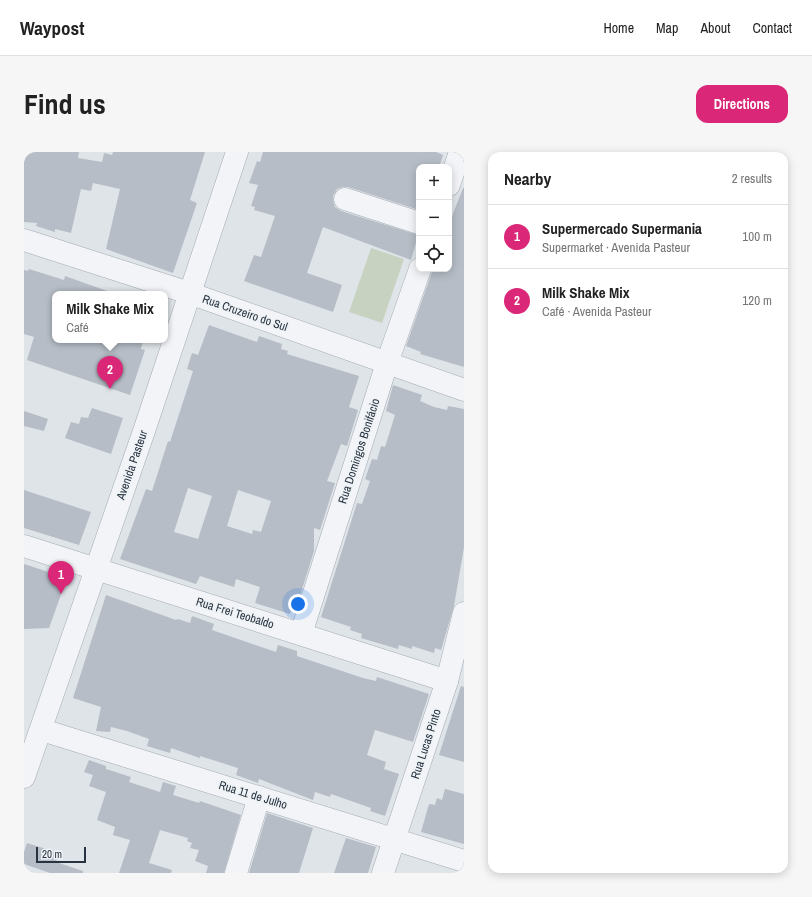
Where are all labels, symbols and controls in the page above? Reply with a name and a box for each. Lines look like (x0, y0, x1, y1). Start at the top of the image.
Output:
text: Waypost (20, 15, 84, 41)
text: Home (603, 19, 634, 37)
text: Map (656, 19, 678, 37)
text: About (700, 19, 730, 37)
text: Contact (752, 19, 792, 37)
text: Find us (24, 85, 106, 123)
button: Directions (696, 85, 788, 123)
map controls (416, 164, 452, 272)
button: + (416, 164, 452, 200)
text: Nearby (504, 167, 551, 190)
text: 2 results (732, 170, 772, 187)
button: − (416, 200, 452, 236)
text: Supermercado Supermania (542, 218, 702, 239)
text: 1 (514, 228, 520, 245)
text: 100 m (742, 228, 772, 245)
button: locate (416, 236, 452, 272)
text: Supermarket · Avenida Pasteur (542, 239, 690, 256)
text: Milk Shake Mix (542, 282, 630, 303)
popup (52, 291, 168, 343)
street label: Rua Cruzeiro do Sul (200, 291, 290, 335)
text: 2 (514, 292, 520, 309)
text: 120 m (742, 292, 772, 309)
text: Milk Shake Mix (66, 298, 154, 319)
text: Café · Avenida Pasteur (542, 303, 651, 320)
text: Café (66, 319, 89, 336)
pin: 2 (97, 356, 123, 389)
street label: Rua Domingos Bonifácio (334, 396, 384, 506)
street label: Avenida Pasteur (112, 427, 152, 503)
pin: 1 (48, 561, 74, 594)
street label: Rua Frei Teobaldo (194, 594, 276, 632)
your location (288, 594, 308, 614)
street label: Rua Lucas Pinto (407, 707, 445, 781)
street label: Rua 11 de Julho (217, 777, 289, 813)
scale bar (36, 845, 86, 864)
text: 20 m (42, 847, 62, 861)

